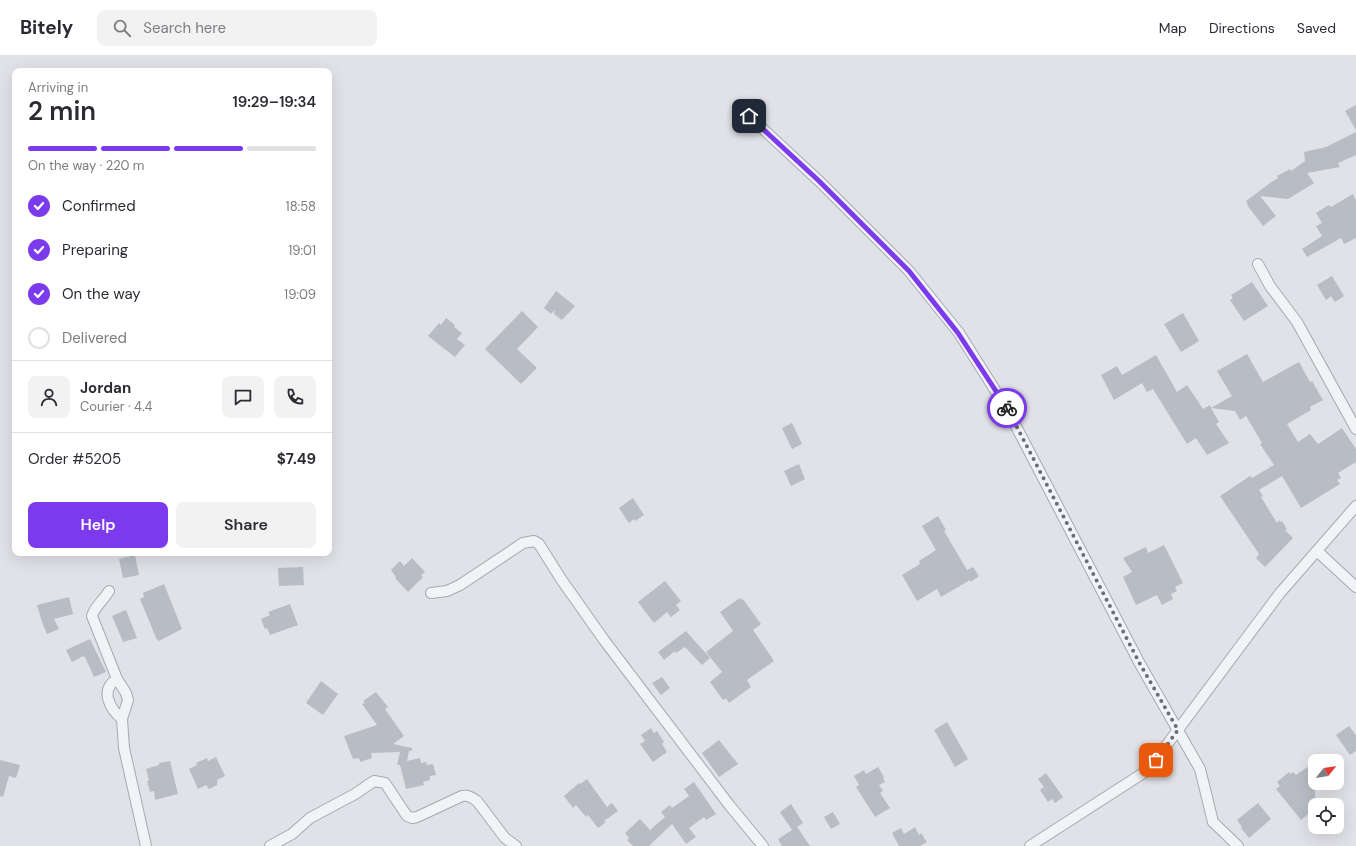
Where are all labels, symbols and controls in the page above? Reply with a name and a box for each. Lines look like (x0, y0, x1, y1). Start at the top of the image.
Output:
search box (97, 10, 377, 46)
text: Bitely (20, 15, 73, 40)
icon: search (111, 17, 133, 39)
text: Search here (143, 18, 226, 38)
text: Map (1159, 19, 1187, 37)
text: Directions (1209, 19, 1275, 37)
text: Saved (1297, 19, 1336, 37)
text: Arriving in (28, 79, 88, 96)
text: 19:29–19:34 (232, 92, 316, 112)
text: 2 min (28, 94, 96, 128)
pin (732, 99, 766, 133)
icon: home (738, 105, 760, 127)
text: On the way · 220 m (28, 157, 144, 174)
icon: check (28, 195, 50, 217)
text: Confirmed (62, 196, 136, 216)
text: 18:58 (286, 198, 316, 215)
icon: check (28, 239, 50, 261)
text: Preparing (62, 240, 128, 260)
text: 19:01 (288, 242, 316, 259)
icon: check (28, 283, 50, 305)
text: On the way (62, 284, 141, 304)
text: 19:09 (284, 286, 316, 303)
text: Delivered (62, 328, 127, 348)
button: person (28, 376, 70, 418)
button: chat (222, 376, 264, 418)
button: phone (274, 376, 316, 418)
text: Jordan (80, 378, 131, 398)
courier (987, 388, 1027, 428)
icon: bike (996, 397, 1018, 419)
text: Courier · 4.4 (80, 398, 152, 415)
text: Order #5205 (28, 449, 121, 469)
text: $7.49 (277, 449, 316, 469)
button: Help (28, 502, 168, 548)
button: Share (176, 502, 316, 548)
pin (1139, 743, 1173, 777)
icon: bag (1145, 749, 1167, 771)
north arrow (1308, 754, 1344, 790)
map controls (1308, 754, 1344, 834)
button: locate (1308, 798, 1344, 834)

